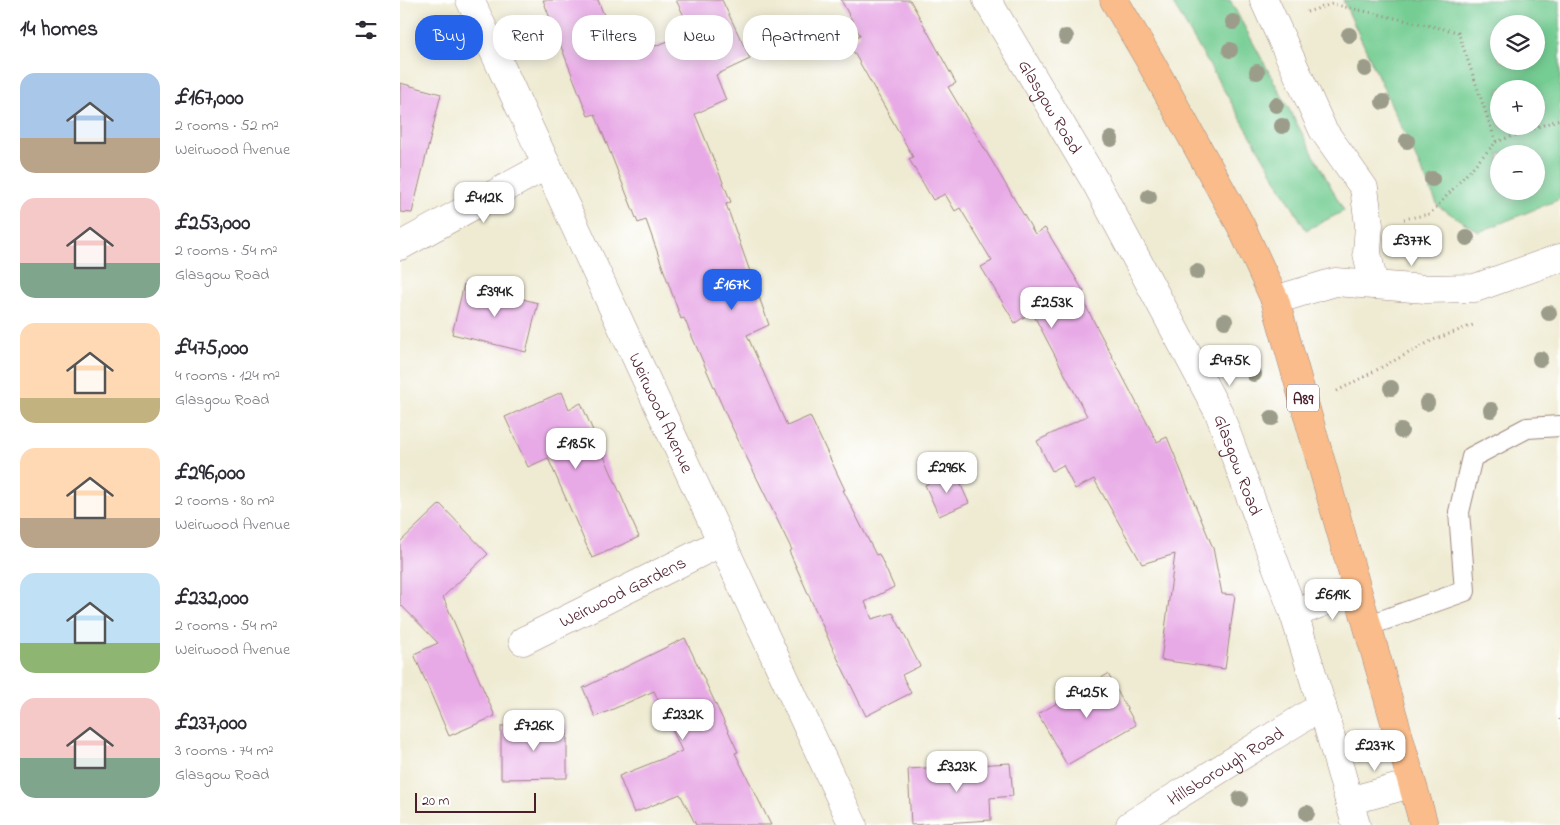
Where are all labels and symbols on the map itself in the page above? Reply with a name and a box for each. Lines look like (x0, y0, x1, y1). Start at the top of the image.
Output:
street label: Glasgow Road (1010, 55, 1087, 160)
pin: £412K (449, 182, 519, 224)
pin: £377K (1377, 224, 1447, 267)
pin: £167K (697, 268, 767, 311)
pin: £394K (460, 276, 530, 318)
pin: £253K (1017, 286, 1087, 329)
pin: £475K (1195, 344, 1265, 387)
street label: Weirwood Avenue (621, 349, 699, 479)
road number: A89 (1287, 384, 1319, 412)
street label: Glasgow Road (1206, 411, 1267, 520)
pin: £185K (541, 428, 611, 470)
pin: £296K (912, 452, 982, 494)
street label: Weirwood Gardens (555, 551, 691, 636)
pin: £619K (1298, 578, 1368, 621)
pin: £425K (1052, 676, 1122, 719)
pin: £232K (648, 698, 718, 741)
pin: £726K (499, 710, 569, 752)
street label: Hillsborough Road (1163, 722, 1290, 814)
pin: £237K (1340, 730, 1410, 772)
pin: £323K (922, 750, 992, 793)
scale bar (415, 790, 536, 813)

